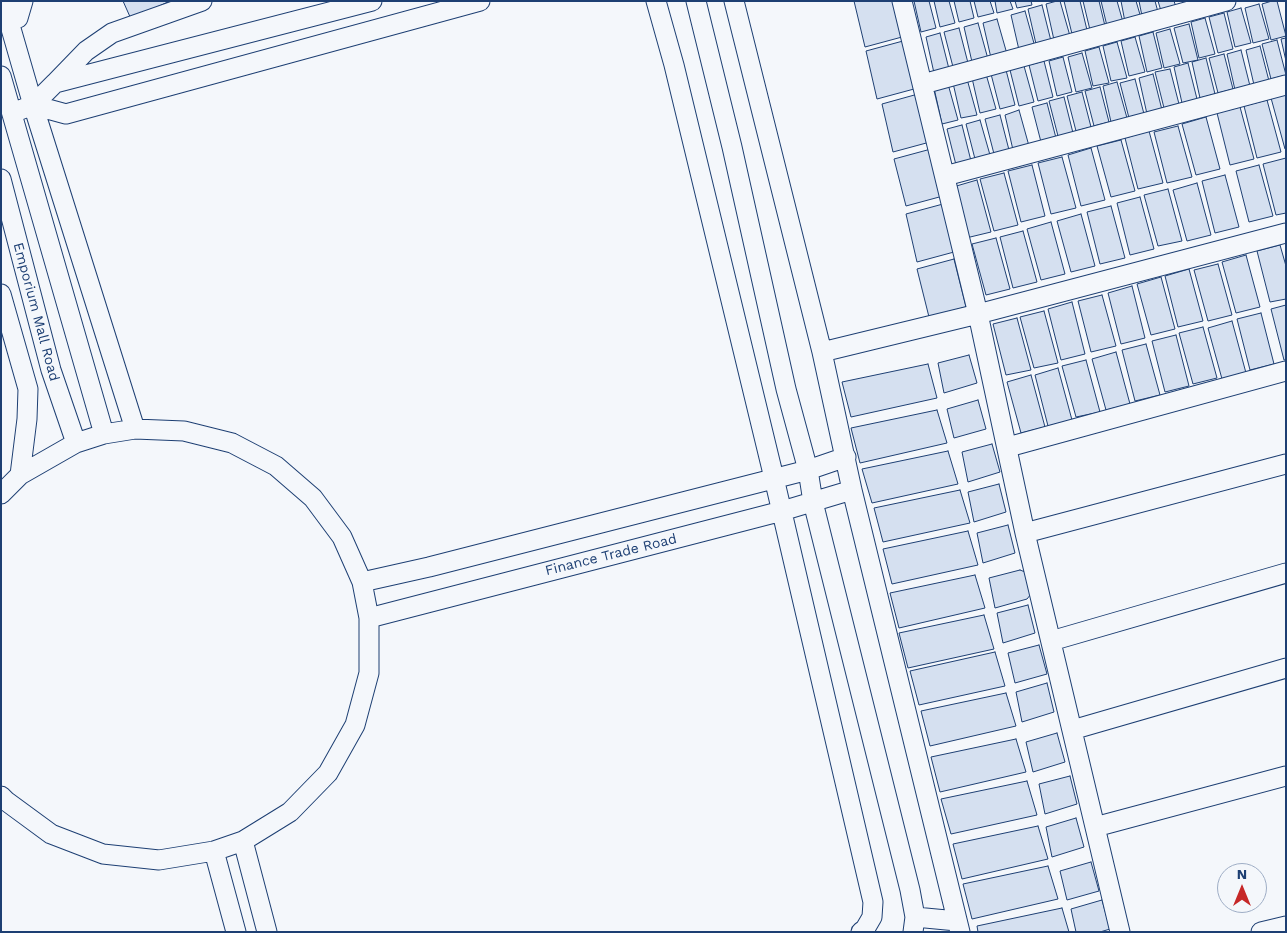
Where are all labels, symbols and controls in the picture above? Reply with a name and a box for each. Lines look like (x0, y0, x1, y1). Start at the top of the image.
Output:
street label: Emporium Mall Road (9, 241, 63, 383)
street label: Finance Trade Road (543, 531, 679, 579)
north arrow (1217, 863, 1267, 913)
text: N (1237, 866, 1247, 882)

